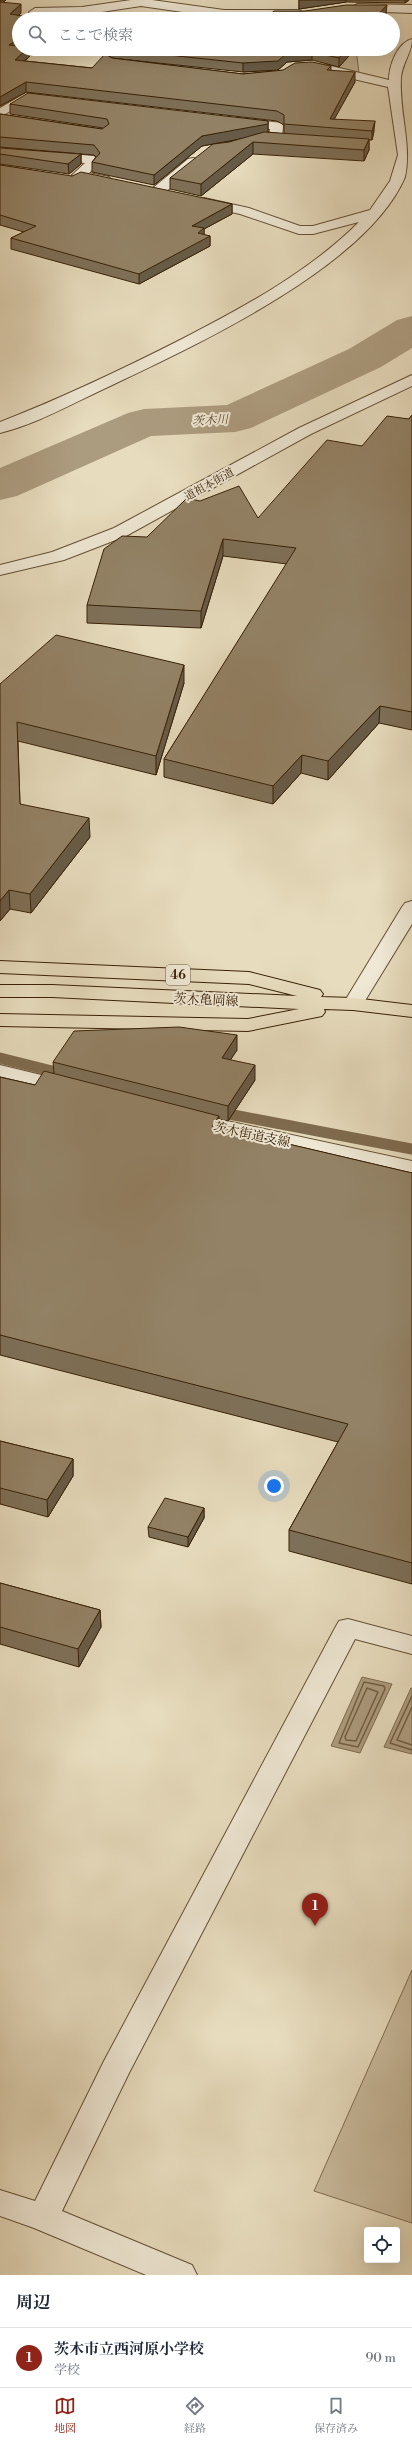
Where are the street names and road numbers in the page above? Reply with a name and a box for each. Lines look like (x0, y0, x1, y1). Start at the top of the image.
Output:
street label: 道祖本街道 (182, 465, 237, 504)
road number: 46 (166, 965, 190, 985)
street label: 茨木亀岡線 (173, 990, 239, 1010)
street label: 茨木街道支線 (212, 1119, 292, 1151)

